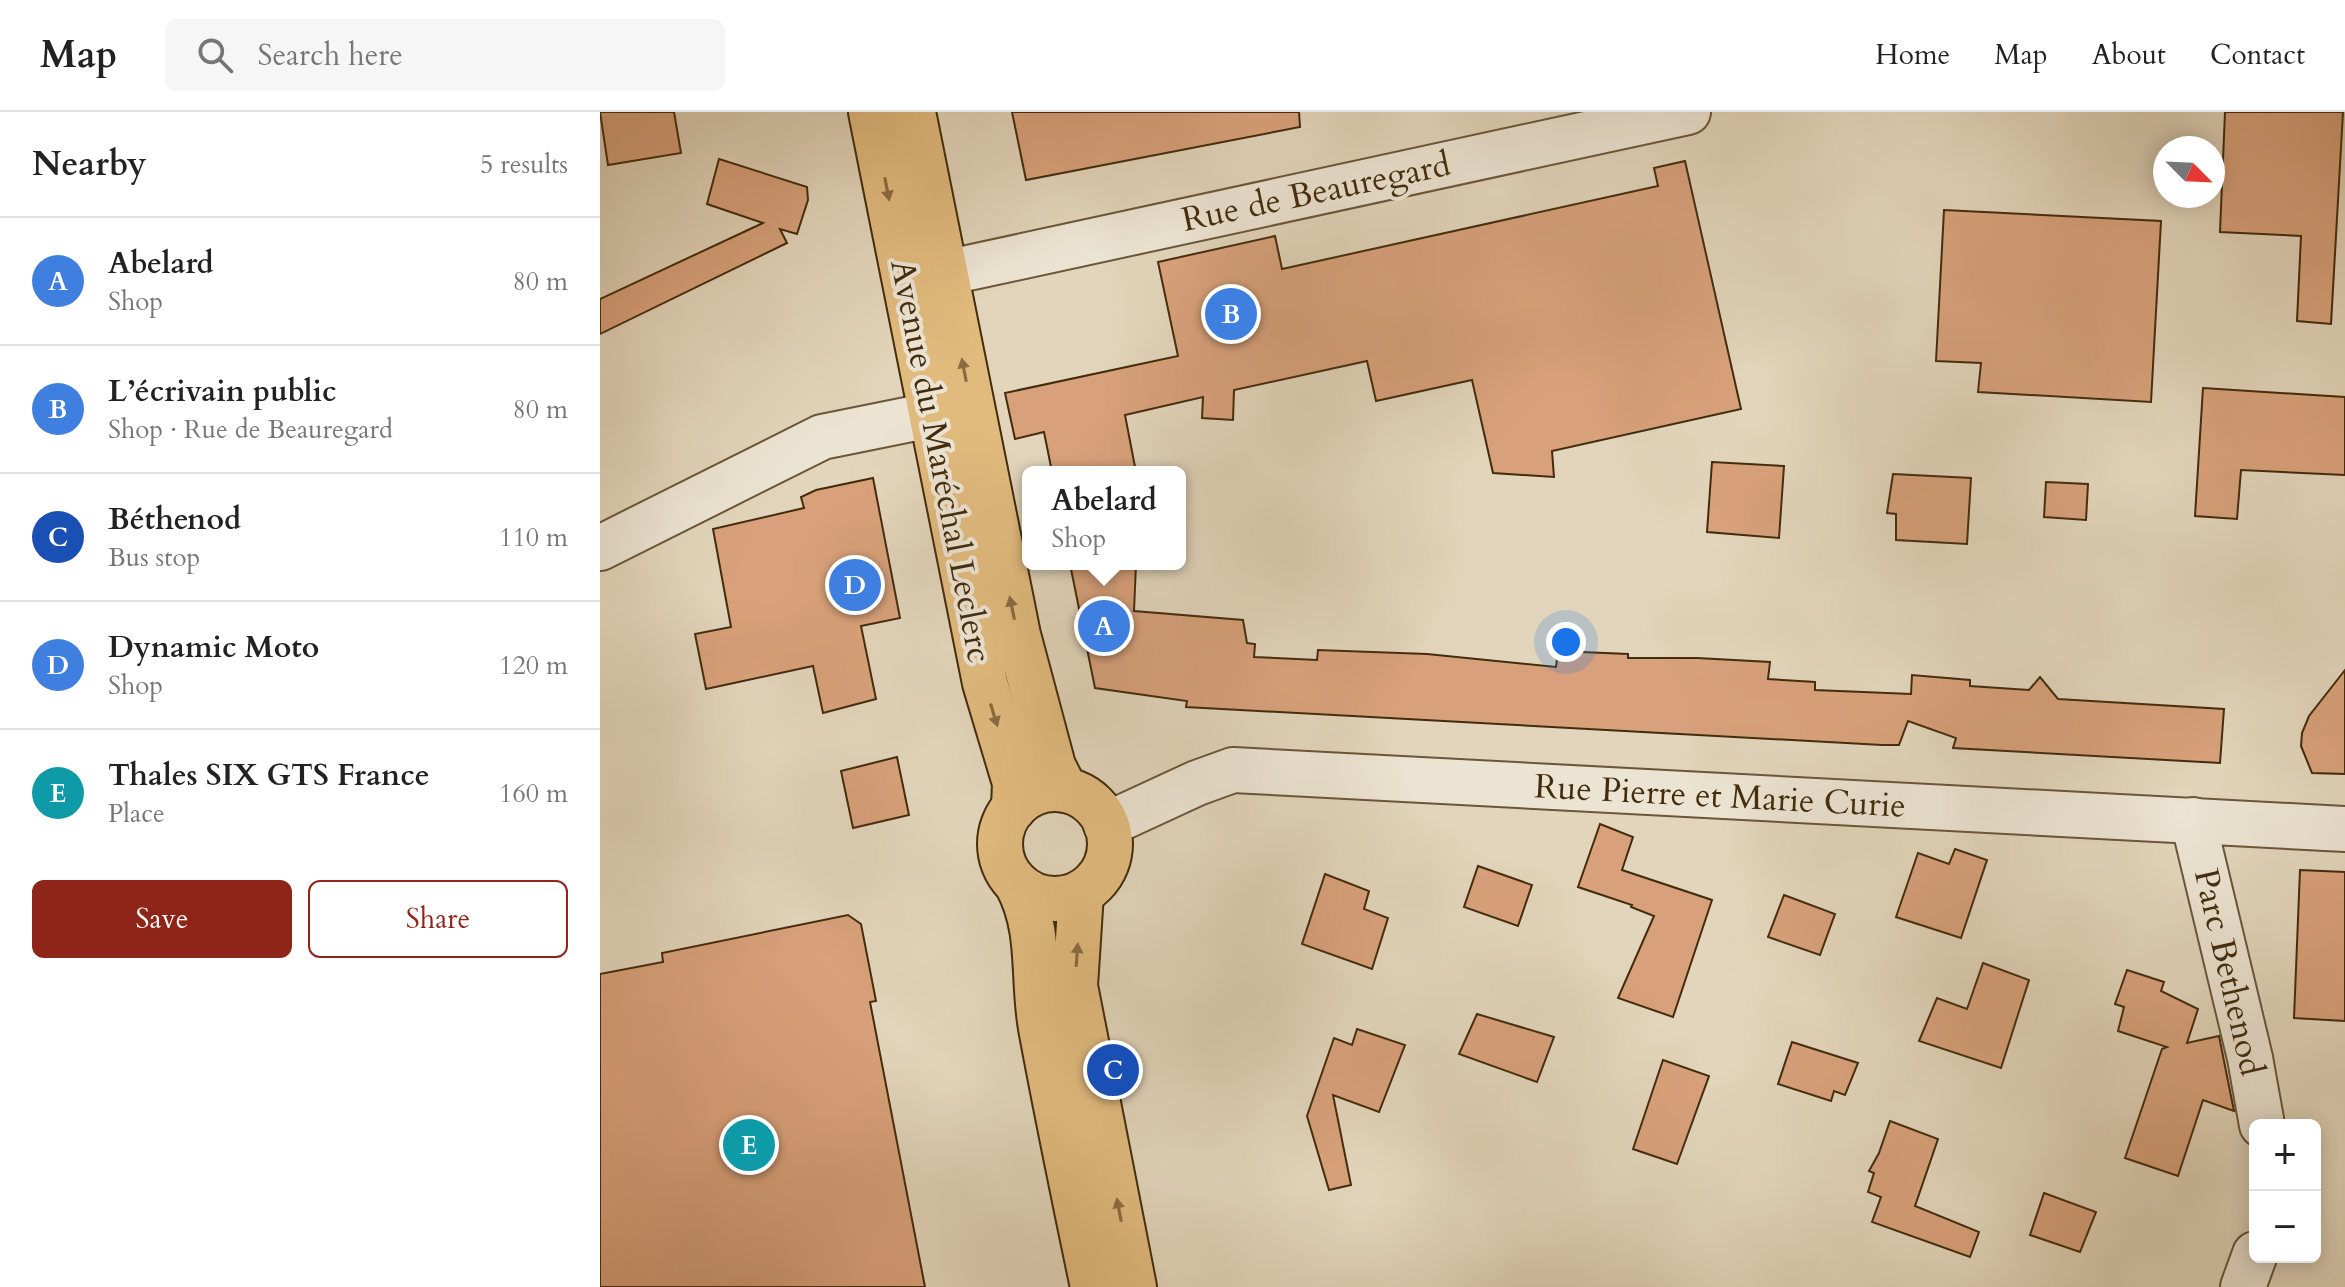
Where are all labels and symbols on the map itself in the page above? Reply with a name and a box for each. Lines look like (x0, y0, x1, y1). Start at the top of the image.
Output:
north arrow (2153, 136, 2225, 208)
street label: Rue de Beauregard (1177, 141, 1455, 243)
one-way arrow (881, 176, 893, 201)
street label: Avenue du Maréchal Leclerc (879, 255, 1003, 667)
pin: B (1205, 284, 1257, 344)
one-way arrow (957, 358, 970, 383)
pin: D (829, 555, 881, 615)
one-way arrow (1005, 595, 1018, 620)
pin: A (1078, 596, 1130, 656)
your location (1546, 622, 1586, 662)
one-way arrow (988, 704, 1001, 728)
street label: Rue Pierre et Marie Curie (1533, 763, 1907, 829)
street label: Parc Bethenod (2183, 864, 2275, 1080)
one-way arrow (1071, 942, 1084, 967)
pin: C (1087, 1040, 1139, 1100)
pin: E (723, 1115, 775, 1175)
one-way arrow (1113, 1198, 1125, 1223)

